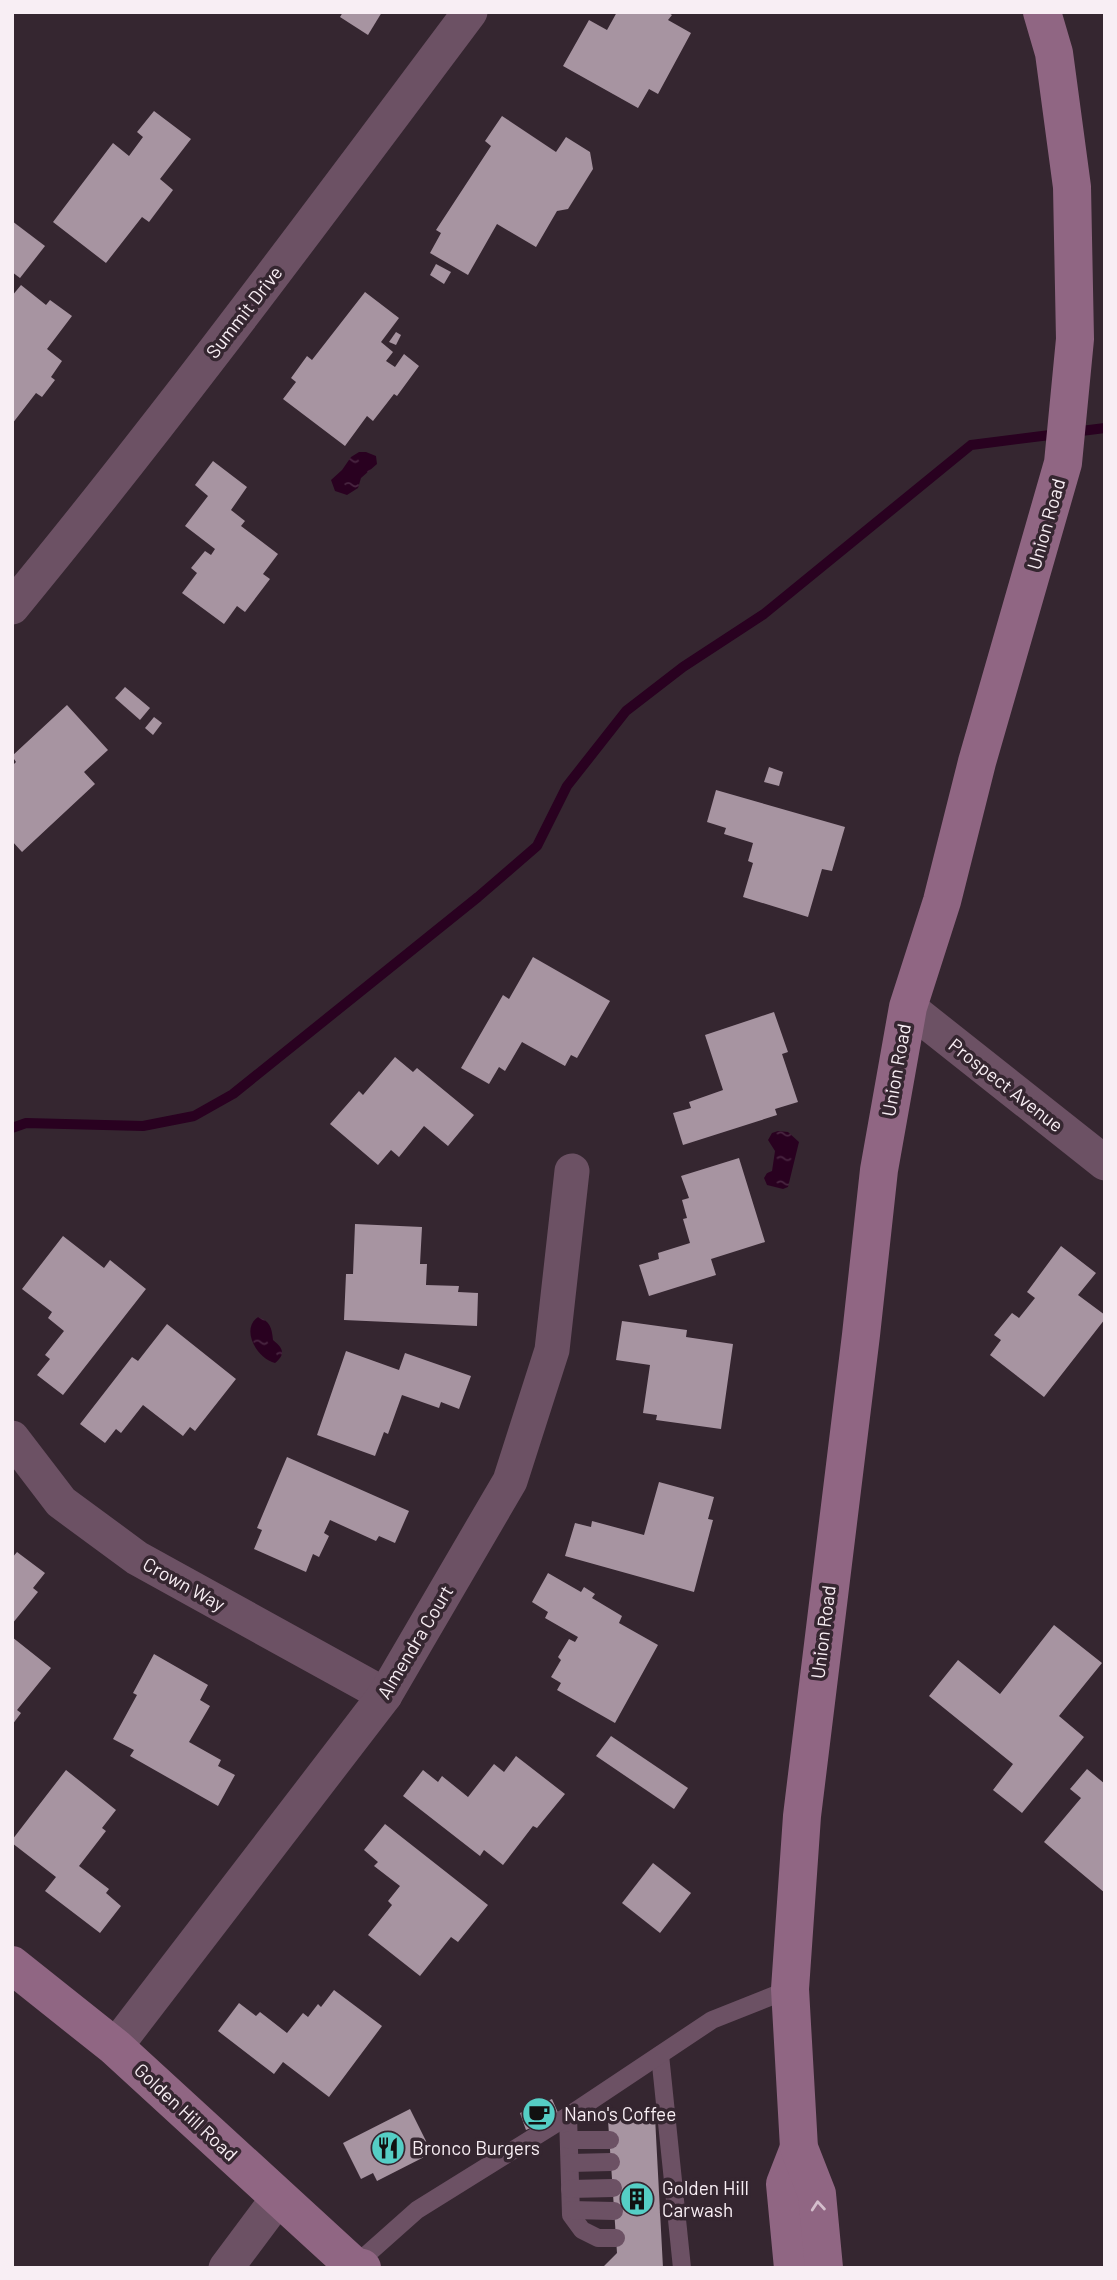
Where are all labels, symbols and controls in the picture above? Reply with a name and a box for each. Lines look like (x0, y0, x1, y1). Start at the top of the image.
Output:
street label: Summit Drive (200, 261, 287, 362)
street label: Union Road (1022, 476, 1070, 572)
street label: Union Road (876, 1022, 915, 1118)
street label: Prospect Avenue (944, 1033, 1068, 1136)
street label: Crown Way (139, 1552, 229, 1616)
street label: Almendra Court (372, 1581, 458, 1703)
street label: Union Road (805, 1584, 840, 1680)
street label: Golden Hill Road (130, 2058, 243, 2165)
cafe icon: Nano's Coffee (520, 2095, 558, 2133)
place label: Nano's Coffee (564, 2102, 676, 2125)
restaurant icon: Bronco Burgers (369, 2129, 407, 2167)
place label: Bronco Burgers (412, 2136, 540, 2159)
place label: Golden Hill Carwash (662, 2176, 749, 2221)
building icon: Golden Hill Carwash (618, 2180, 656, 2218)
one-way arrow (811, 2200, 826, 2211)

